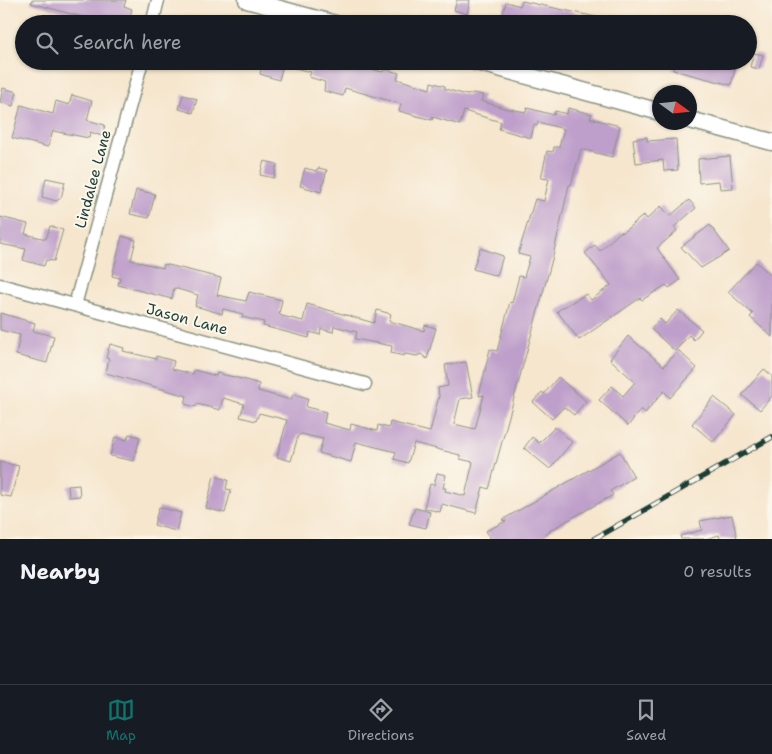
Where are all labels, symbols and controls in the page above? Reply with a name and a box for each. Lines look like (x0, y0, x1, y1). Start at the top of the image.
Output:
search box (15, 15, 757, 70)
icon: search (33, 29, 61, 57)
text: Search here (73, 30, 182, 55)
north arrow (652, 85, 697, 130)
street label: Lindalee Lane (70, 128, 116, 230)
street label: Jason Lane (144, 299, 230, 339)
text: Nearby (20, 558, 100, 586)
text: 0 results (683, 561, 752, 582)
tab: Map (106, 696, 136, 744)
tab: Directions (348, 696, 414, 744)
tab: Saved (626, 696, 666, 744)

